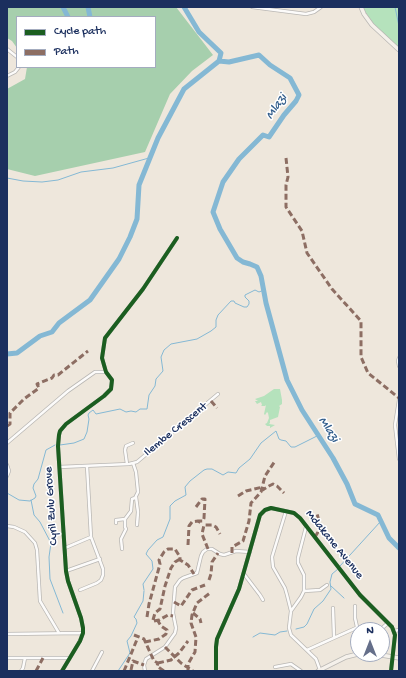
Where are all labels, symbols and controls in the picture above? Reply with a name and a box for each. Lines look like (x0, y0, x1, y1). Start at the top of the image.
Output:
legend (16, 16, 156, 68)
text: Cycle path (54, 25, 106, 39)
text: Path (54, 45, 79, 59)
water label: Mlazi (263, 91, 291, 123)
street label: Ilembe Crescent (141, 400, 211, 460)
water label: Mlazi (314, 414, 342, 446)
street label: Cyril Zulu Grove (42, 466, 62, 546)
street label: Mdakane Avenue (302, 507, 366, 583)
north arrow (350, 622, 390, 662)
text: N (366, 625, 374, 637)

